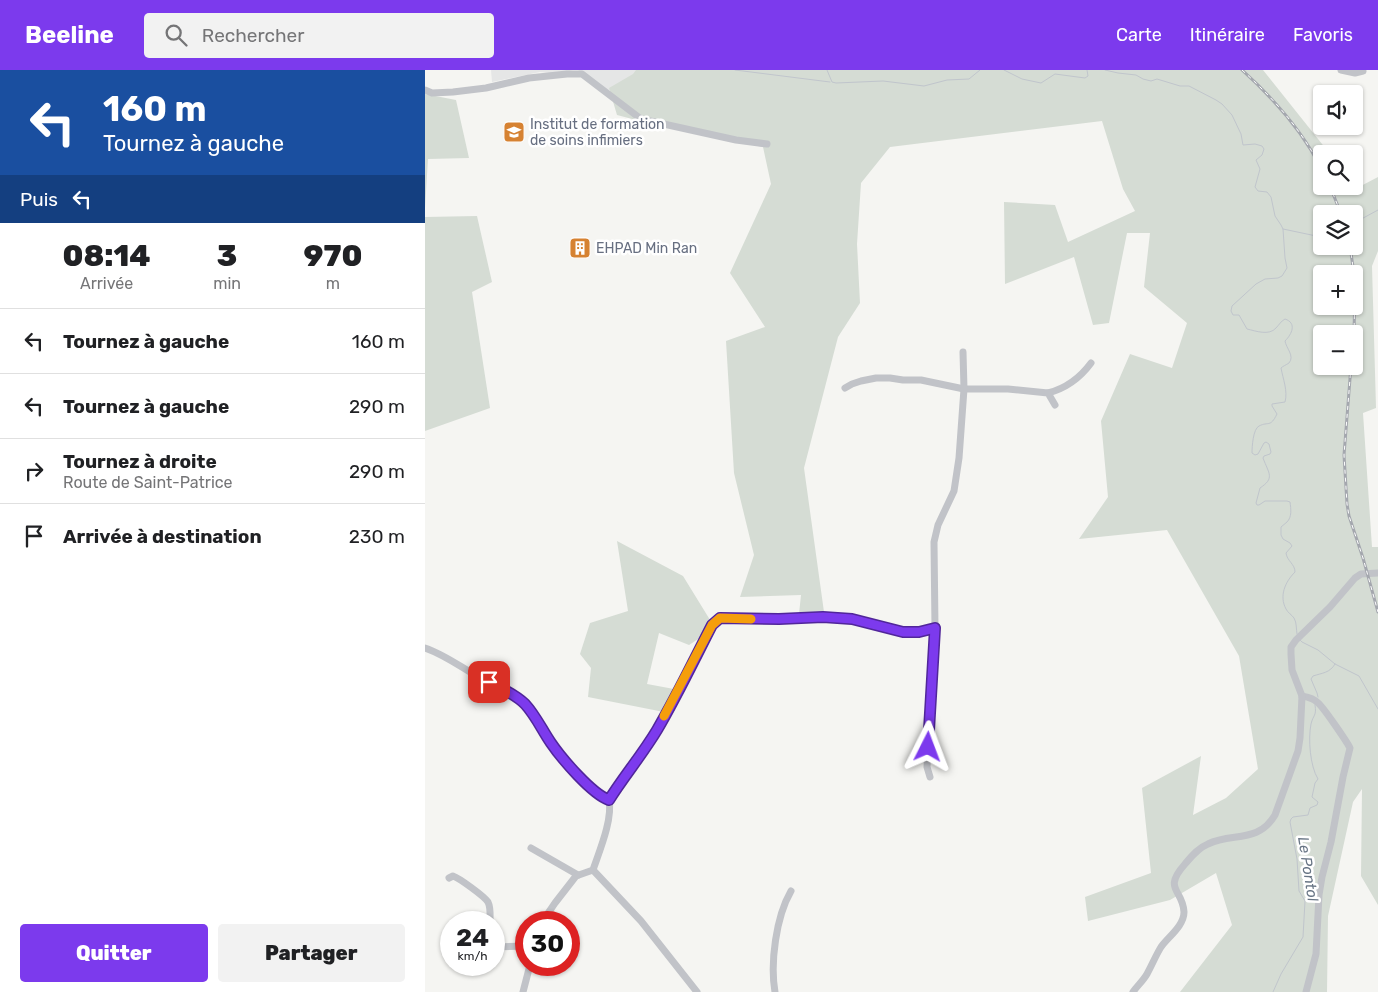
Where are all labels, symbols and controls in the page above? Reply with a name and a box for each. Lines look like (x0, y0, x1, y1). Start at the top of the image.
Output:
search box (144, 13, 494, 58)
text: Beeline (25, 21, 114, 49)
icon: search (162, 21, 190, 49)
text: Rechercher (202, 24, 304, 47)
text: Carte (1116, 24, 1162, 46)
text: Itinéraire (1190, 24, 1265, 46)
text: Favoris (1293, 24, 1353, 46)
map controls (1313, 85, 1363, 375)
button: sound (1313, 85, 1363, 135)
text: 160 m (103, 88, 207, 130)
icon: left (20, 90, 85, 155)
place label: Institut de formation de soins infimiers (530, 116, 665, 149)
school or university icon: Institut de formation de soins infimiers (502, 120, 526, 144)
text: Tournez à gauche (103, 130, 284, 157)
button: search (1313, 145, 1363, 195)
icon: left (68, 185, 96, 213)
text: Puis (20, 188, 58, 211)
button: layers (1313, 205, 1363, 255)
building icon: EHPAD Min Ran (568, 236, 592, 260)
text: 08:14 (63, 238, 151, 274)
text: 3 (217, 238, 237, 274)
text: 970 (304, 238, 362, 274)
place label: EHPAD Min Ran (596, 240, 697, 257)
button: + (1313, 265, 1363, 315)
text: Arrivée (80, 274, 133, 293)
text: min (213, 274, 241, 293)
text: m (326, 274, 340, 293)
button: − (1313, 325, 1363, 375)
icon: left (20, 327, 48, 355)
text: Tournez à gauche (63, 330, 229, 353)
text: 160 m (352, 330, 405, 353)
icon: left (20, 392, 48, 420)
text: Tournez à gauche (63, 395, 229, 418)
text: 290 m (349, 395, 405, 418)
text: Tournez à droite (63, 450, 217, 473)
icon: right (20, 457, 48, 485)
text: 290 m (349, 460, 405, 483)
text: Route de Saint-Patrice (63, 473, 233, 492)
icon: arrive (20, 522, 48, 550)
text: Arrivée à destination (63, 525, 262, 548)
text: 230 m (349, 525, 405, 548)
pin (468, 661, 510, 703)
icon: arrive (475, 668, 503, 696)
position arrow (901, 720, 953, 772)
water label: Le Pontol (1294, 835, 1322, 903)
speed limit sign: 30 (515, 911, 580, 976)
text: 24 (456, 923, 489, 952)
button: Quitter (20, 924, 208, 982)
button: Partager (218, 924, 405, 982)
text: km/h (458, 949, 487, 963)

